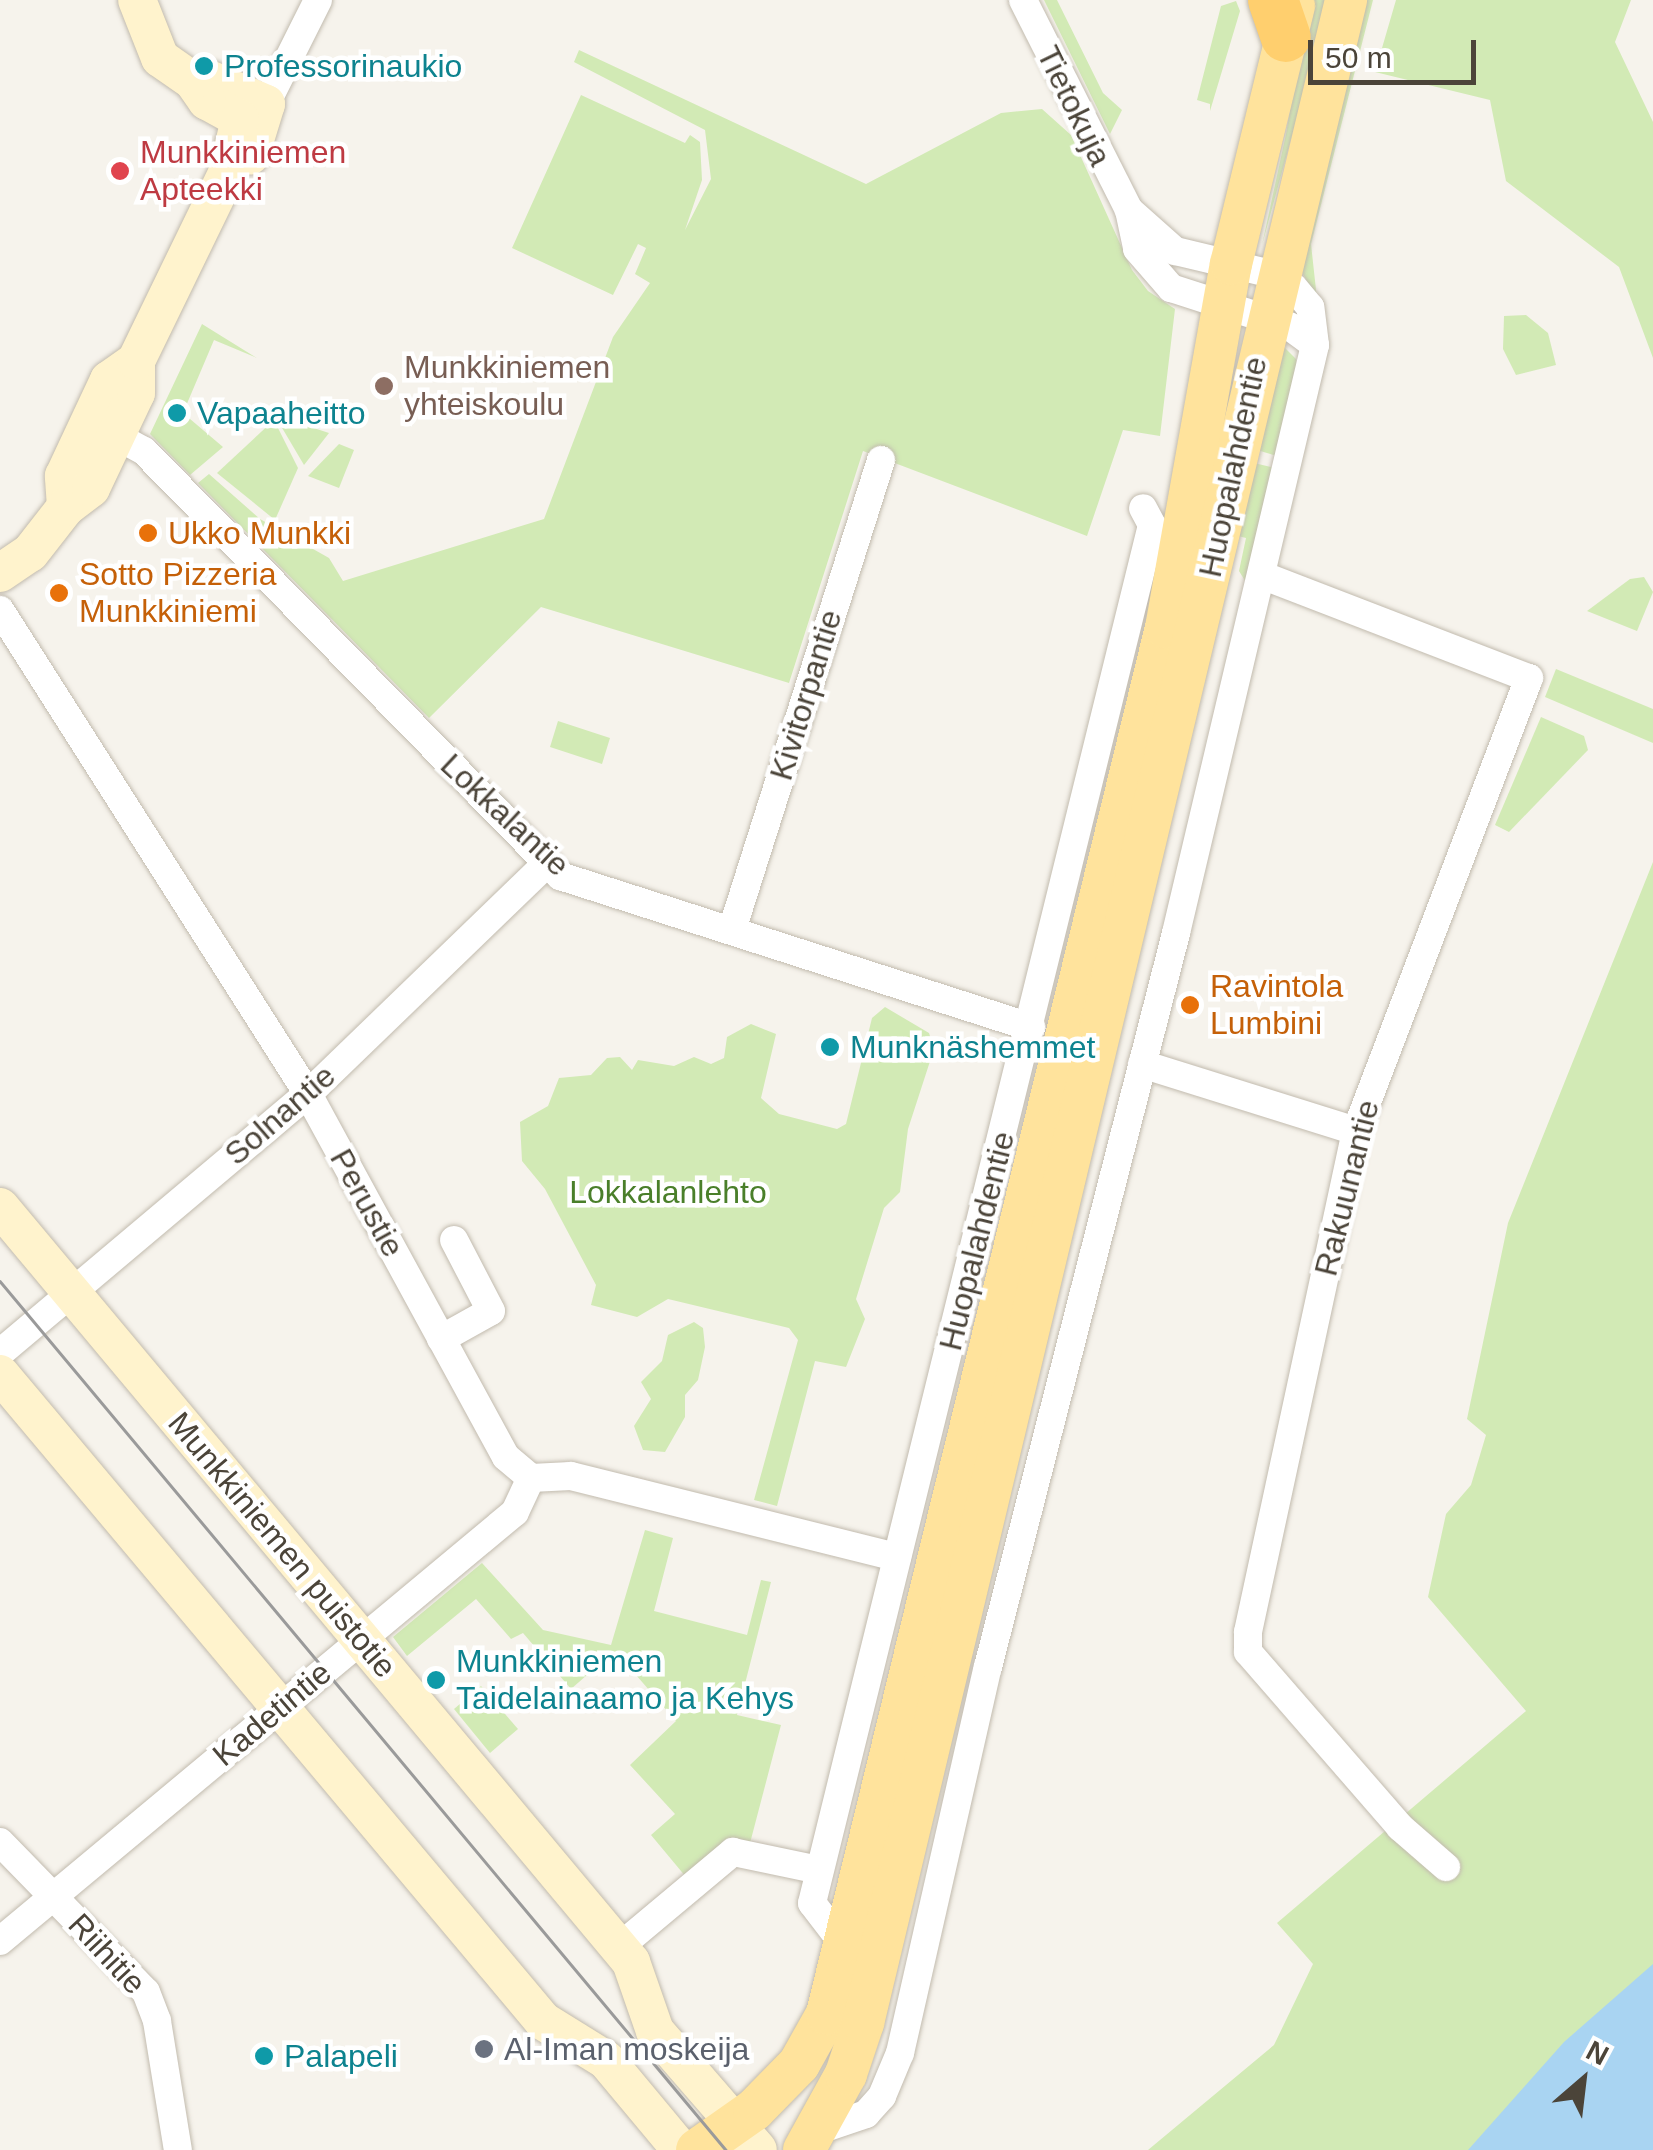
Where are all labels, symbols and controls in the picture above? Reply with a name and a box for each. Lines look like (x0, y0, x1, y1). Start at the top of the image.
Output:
scale bar (1313, 20, 1480, 82)
street label: Tietokuja (1029, 40, 1119, 172)
text: 50 m (1325, 41, 1392, 74)
place label: Professorinaukio (224, 47, 462, 85)
marker: Professorinaukio (193, 55, 215, 77)
place label: Munkkiniemen Apteekki (140, 134, 346, 209)
marker: Munkkiniemen Apteekki (109, 160, 131, 182)
place label: Munkkiniemen yhteiskoulu (404, 349, 610, 424)
street label: Huopalahdentie (1191, 353, 1275, 581)
marker: Munkkiniemen yhteiskoulu (373, 375, 395, 397)
place label: Vapaaheitto (197, 394, 365, 432)
marker: Vapaaheitto (166, 402, 188, 424)
place label: Ukko Munkki (168, 514, 351, 552)
marker: Ukko Munkki (137, 522, 159, 544)
place label: Sotto Pizzeria Munkkiniemi (79, 556, 276, 631)
marker: Sotto Pizzeria Munkkiniemi (48, 582, 70, 604)
street label: Kivitorpantie (762, 605, 850, 785)
street label: Lokkalantie (433, 746, 577, 884)
place label: Ravintola Lumbini (1210, 968, 1343, 1043)
marker: Ravintola Lumbini (1179, 994, 1201, 1016)
place label: Munknäshemmet (850, 1028, 1095, 1066)
marker: Munknäshemmet (819, 1036, 841, 1058)
street label: Solnantie (217, 1057, 343, 1173)
street label: Rakuunantie (1307, 1096, 1387, 1280)
street label: Huopalahdentie (931, 1128, 1023, 1354)
street label: Perustie (322, 1142, 412, 1264)
park label: Lokkalanlehto (569, 1173, 767, 1211)
street label: Munkkiniemen puistotie (160, 1405, 404, 1685)
place label: Munkkiniemen Taidelainaamo ja Kehys (456, 1643, 794, 1718)
street label: Kadetintie (205, 1654, 339, 1774)
marker: Munkkiniemen Taidelainaamo ja Kehys (425, 1669, 447, 1691)
street label: Riihitie (60, 1906, 154, 2002)
place label: Al-Iman moskeija (504, 2030, 749, 2068)
north arrow (1533, 2030, 1633, 2130)
text: N (1581, 2035, 1614, 2072)
place label: Palapeli (284, 2037, 398, 2075)
marker: Al-Iman moskeija (473, 2038, 495, 2060)
marker: Palapeli (253, 2045, 275, 2067)

